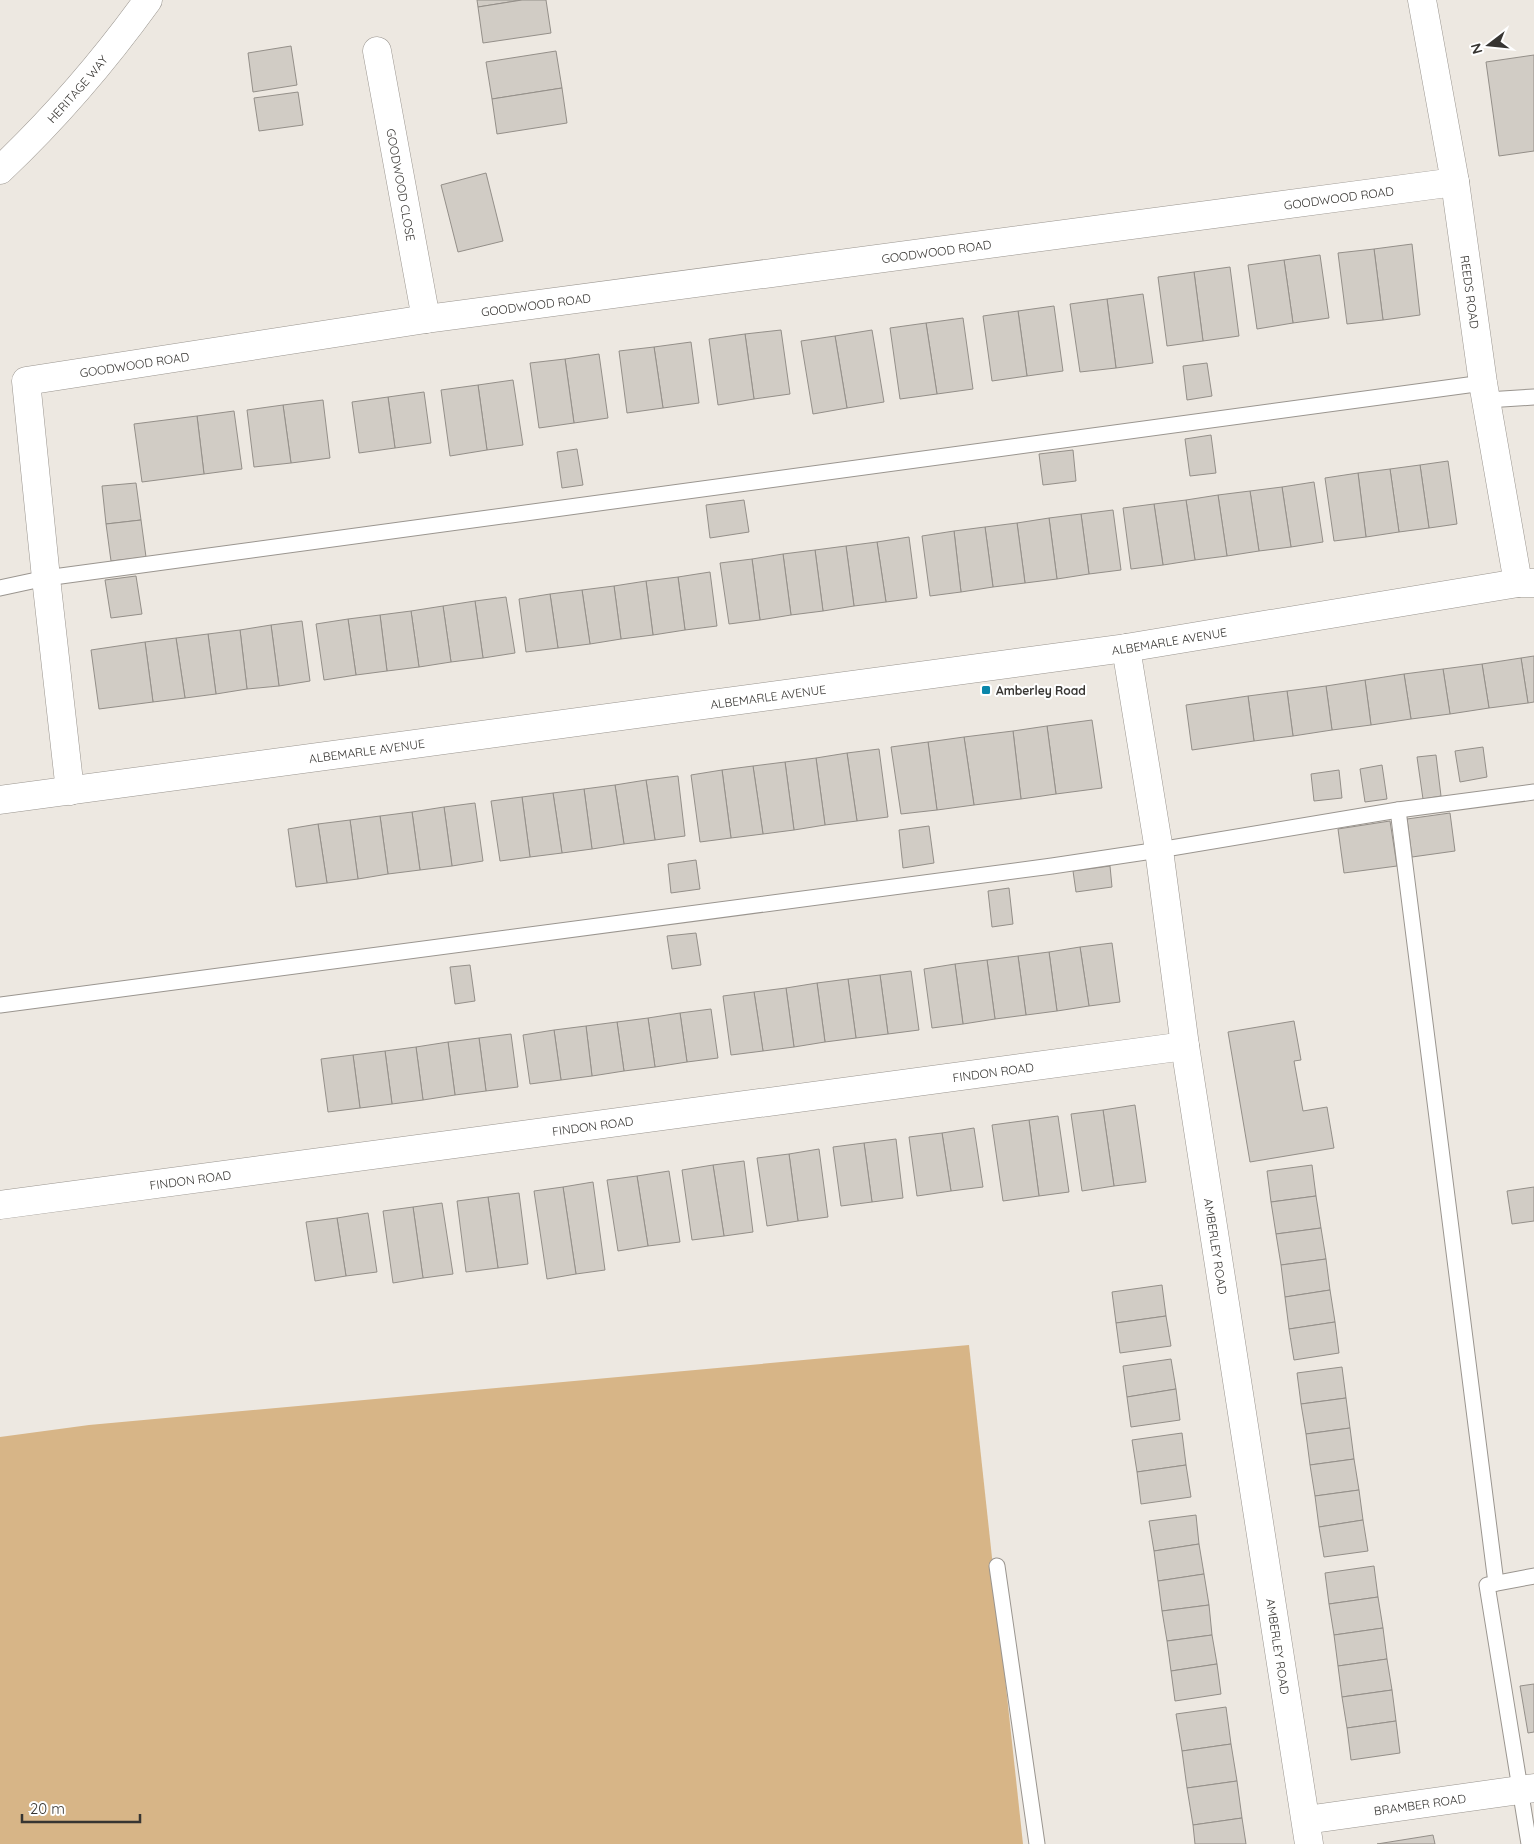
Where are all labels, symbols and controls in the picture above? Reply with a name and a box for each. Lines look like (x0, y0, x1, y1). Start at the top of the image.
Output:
north arrow (1464, 20, 1514, 70)
text: N (1466, 41, 1487, 56)
street label: HERITAGE WAY (44, 52, 111, 126)
street label: GOODWOOD CLOSE (384, 127, 419, 242)
street label: GOODWOOD ROAD (1283, 183, 1395, 212)
street label: GOODWOOD ROAD (881, 236, 993, 266)
street label: REEDS ROAD (1458, 254, 1483, 330)
street label: GOODWOOD ROAD (480, 290, 592, 319)
street label: GOODWOOD ROAD (79, 348, 191, 380)
street label: ALBEMARLE AVENUE (1111, 624, 1228, 657)
street label: ALBEMARLE AVENUE (709, 681, 827, 712)
place label: Amberley Road (996, 683, 1086, 698)
marker: Amberley Road (980, 684, 992, 696)
street label: ALBEMARLE AVENUE (308, 735, 426, 766)
street label: FINDON ROAD (952, 1059, 1035, 1085)
street label: FINDON ROAD (551, 1113, 635, 1138)
street label: FINDON ROAD (149, 1167, 232, 1192)
street label: AMBERLEY ROAD (1201, 1197, 1231, 1296)
street label: AMBERLEY ROAD (1263, 1597, 1293, 1696)
street label: BRAMBER ROAD (1373, 1790, 1467, 1818)
scale bar (22, 1792, 140, 1824)
text: 20 m (30, 1799, 65, 1818)

